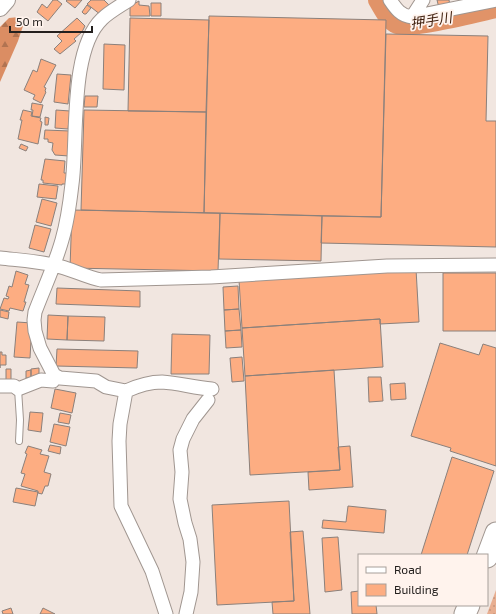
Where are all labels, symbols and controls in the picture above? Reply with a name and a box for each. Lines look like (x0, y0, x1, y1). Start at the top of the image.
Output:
scale bar (10, 8, 92, 34)
water label: 押手川 (409, 8, 455, 32)
text: 50 m (16, 14, 43, 28)
legend (358, 554, 488, 606)
text: Road (394, 562, 422, 576)
text: Building (394, 582, 439, 596)

